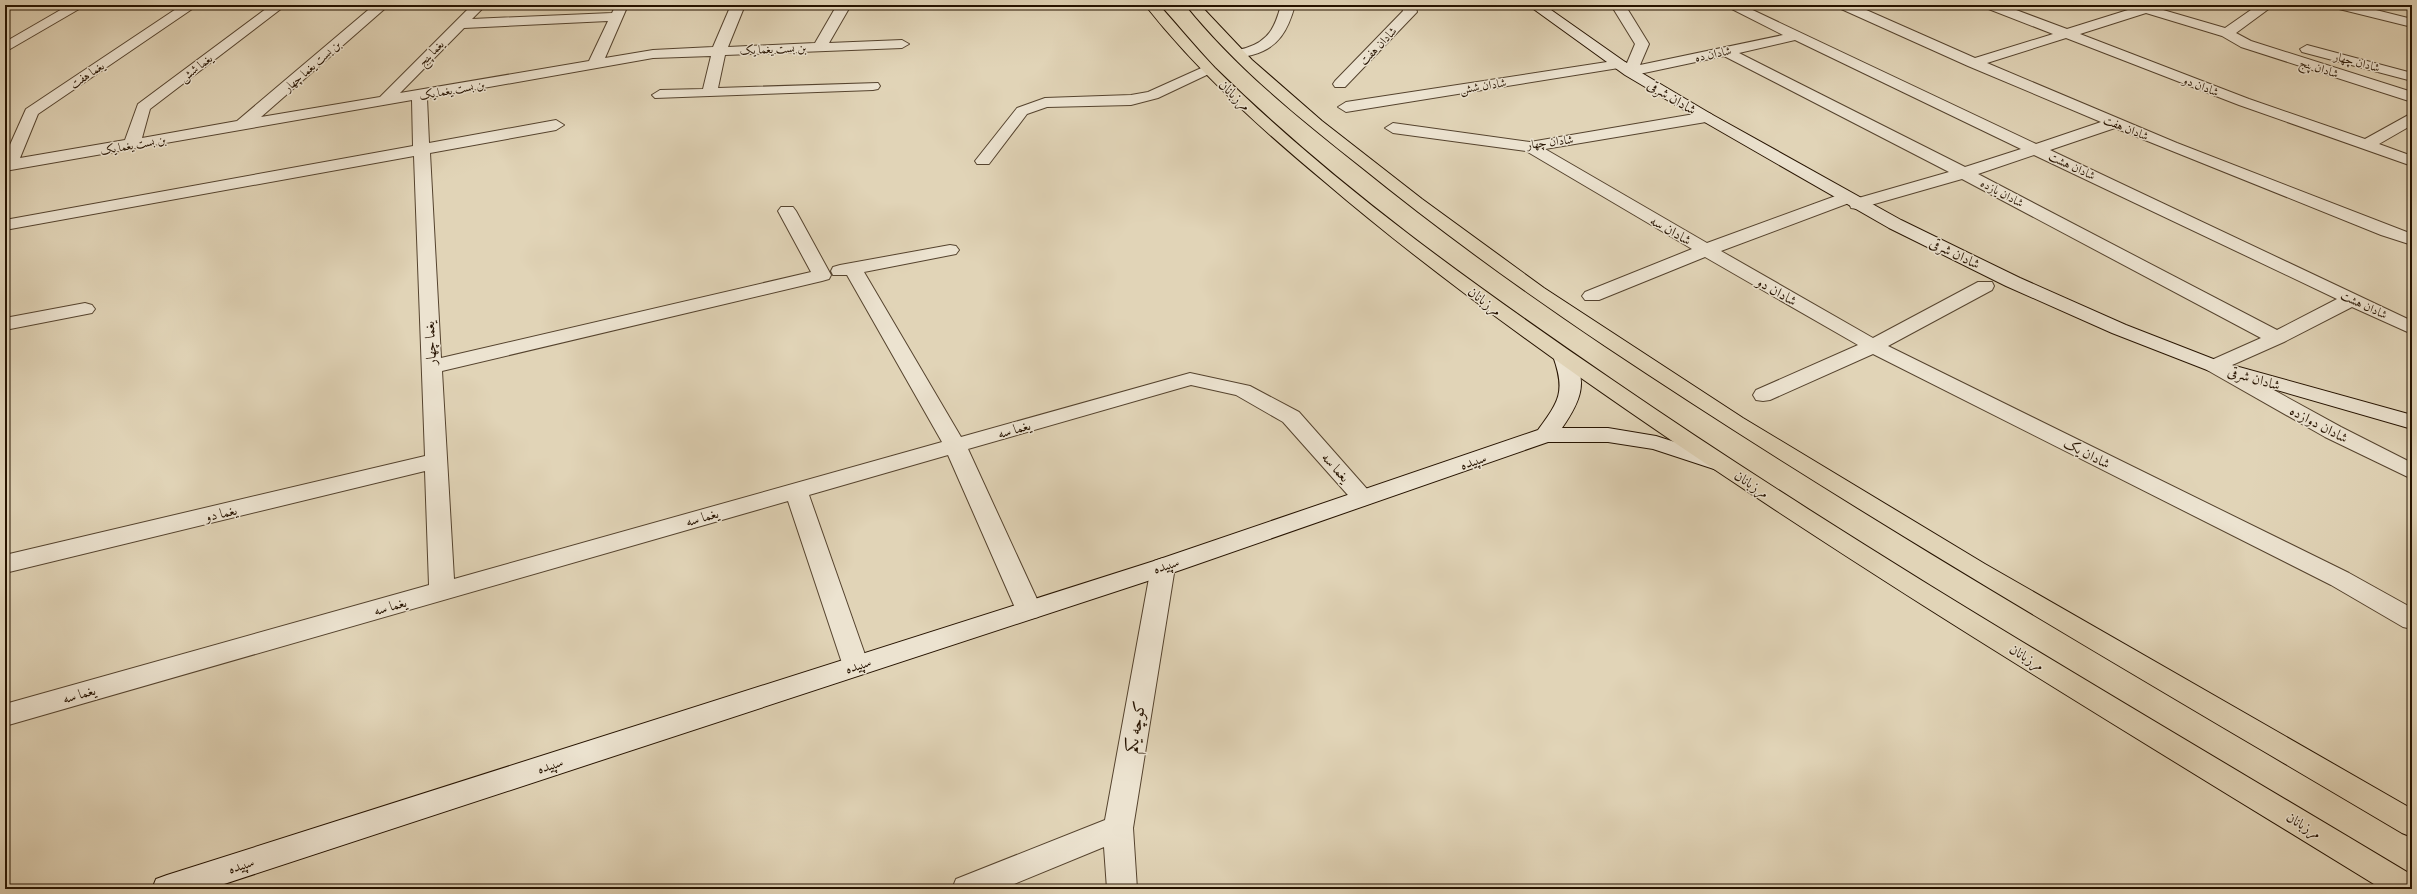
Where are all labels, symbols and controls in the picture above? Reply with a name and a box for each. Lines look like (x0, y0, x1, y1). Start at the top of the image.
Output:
street label: شادان هفت (1356, 23, 1402, 70)
street label: بن بست یغما چهار (279, 36, 346, 97)
street label: یغما پنج (414, 36, 450, 72)
street label: بن بست یغما یک (739, 40, 807, 60)
street label: شادان ده (1693, 42, 1733, 68)
street label: شادان چهار (2331, 48, 2382, 78)
street label: یغما شش (176, 50, 217, 87)
street label: شادان پنج (2296, 54, 2341, 85)
street label: یغما هفت (67, 57, 109, 94)
street label: شادان دو (2178, 71, 2221, 102)
street label: شادان شش (1459, 74, 1508, 100)
street label: بن بست یغما یک (418, 76, 487, 106)
street label: مرزبانان (1213, 76, 1254, 117)
street label: شادان شرقی (1643, 76, 1699, 121)
street label: شادان هفت (2100, 112, 2151, 146)
street label: بن بست یغما یک (99, 131, 168, 161)
street label: شادان چهار (1525, 131, 1575, 155)
street label: شادان هشت (2045, 148, 2098, 186)
street label: شادان یازده (1977, 175, 2027, 213)
street label: شادان سه (1646, 212, 1694, 252)
street label: شادان شرقی (1925, 234, 1983, 276)
street label: شادان دو (1750, 272, 1800, 312)
street label: مرزبانان (1463, 283, 1505, 322)
street label: شادان هشت (2337, 287, 2390, 325)
street label: یغما چهار (421, 319, 443, 367)
street label: شادان شرقی (2225, 363, 2282, 397)
street label: شادان دوازده (2285, 402, 2351, 450)
street label: یغما سه (996, 416, 1035, 445)
street label: شادان یک (2059, 435, 2113, 475)
street label: یغما سه (1316, 449, 1354, 489)
street label: سپیده (1458, 449, 1489, 477)
street label: مرزبانان (1730, 467, 1772, 504)
street label: یغما دو (201, 501, 241, 529)
street label: یغما سه (684, 504, 723, 533)
street label: سپیده (1151, 553, 1182, 581)
street label: یغما سه (372, 593, 411, 622)
street label: مرزبانان (2005, 640, 2048, 677)
street label: سپیده (843, 653, 874, 681)
street label: یغما سه (61, 681, 100, 710)
street label: کوچه یکم (1121, 699, 1155, 756)
street label: سپیده (535, 753, 566, 781)
street label: مرزبانان (2282, 808, 2325, 845)
street label: سپیده (226, 853, 257, 881)

